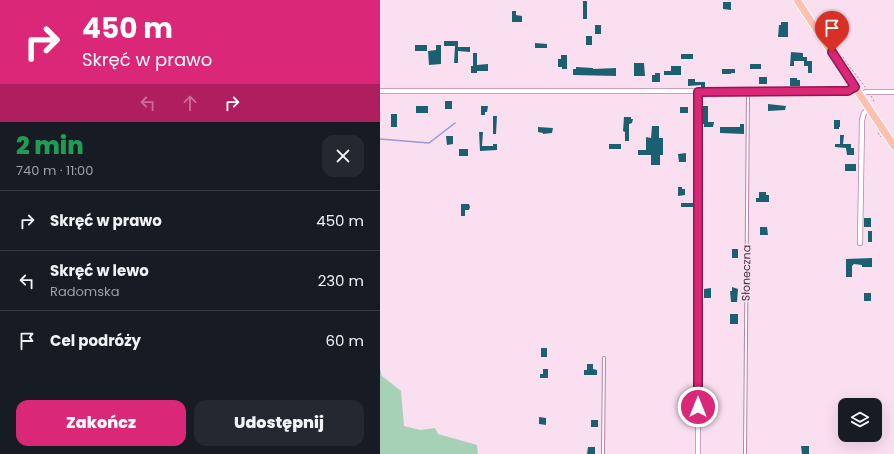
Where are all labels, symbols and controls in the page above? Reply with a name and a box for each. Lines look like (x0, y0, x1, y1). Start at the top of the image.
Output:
text: 450 m (82, 9, 173, 48)
pin (815, 11, 849, 52)
icon: right (16, 16, 68, 68)
icon: arrive (821, 17, 843, 39)
text: Skręć w prawo (82, 47, 212, 72)
icon: left (137, 92, 159, 114)
icon: ahead (179, 92, 201, 114)
icon: right (221, 92, 243, 114)
text: 2 min (16, 129, 84, 162)
button: close (322, 135, 364, 177)
text: 740 m · 11:00 (16, 161, 93, 180)
icon: right (16, 210, 38, 232)
text: Skręć w prawo (50, 210, 162, 231)
text: 450 m (316, 210, 364, 231)
street label: Słoneczna (738, 245, 754, 301)
text: Skręć w lewo (50, 260, 149, 281)
icon: left (16, 270, 38, 292)
text: 230 m (318, 270, 364, 291)
text: Radomska (50, 282, 119, 301)
icon: arrive (16, 330, 38, 352)
text: Cel podróży (50, 330, 141, 351)
text: 60 m (326, 330, 364, 351)
position arrow (677, 386, 719, 428)
map controls (838, 398, 882, 442)
button: layers (838, 398, 882, 442)
button: Zakończ (16, 400, 186, 446)
button: Udostępnij (194, 400, 364, 446)

